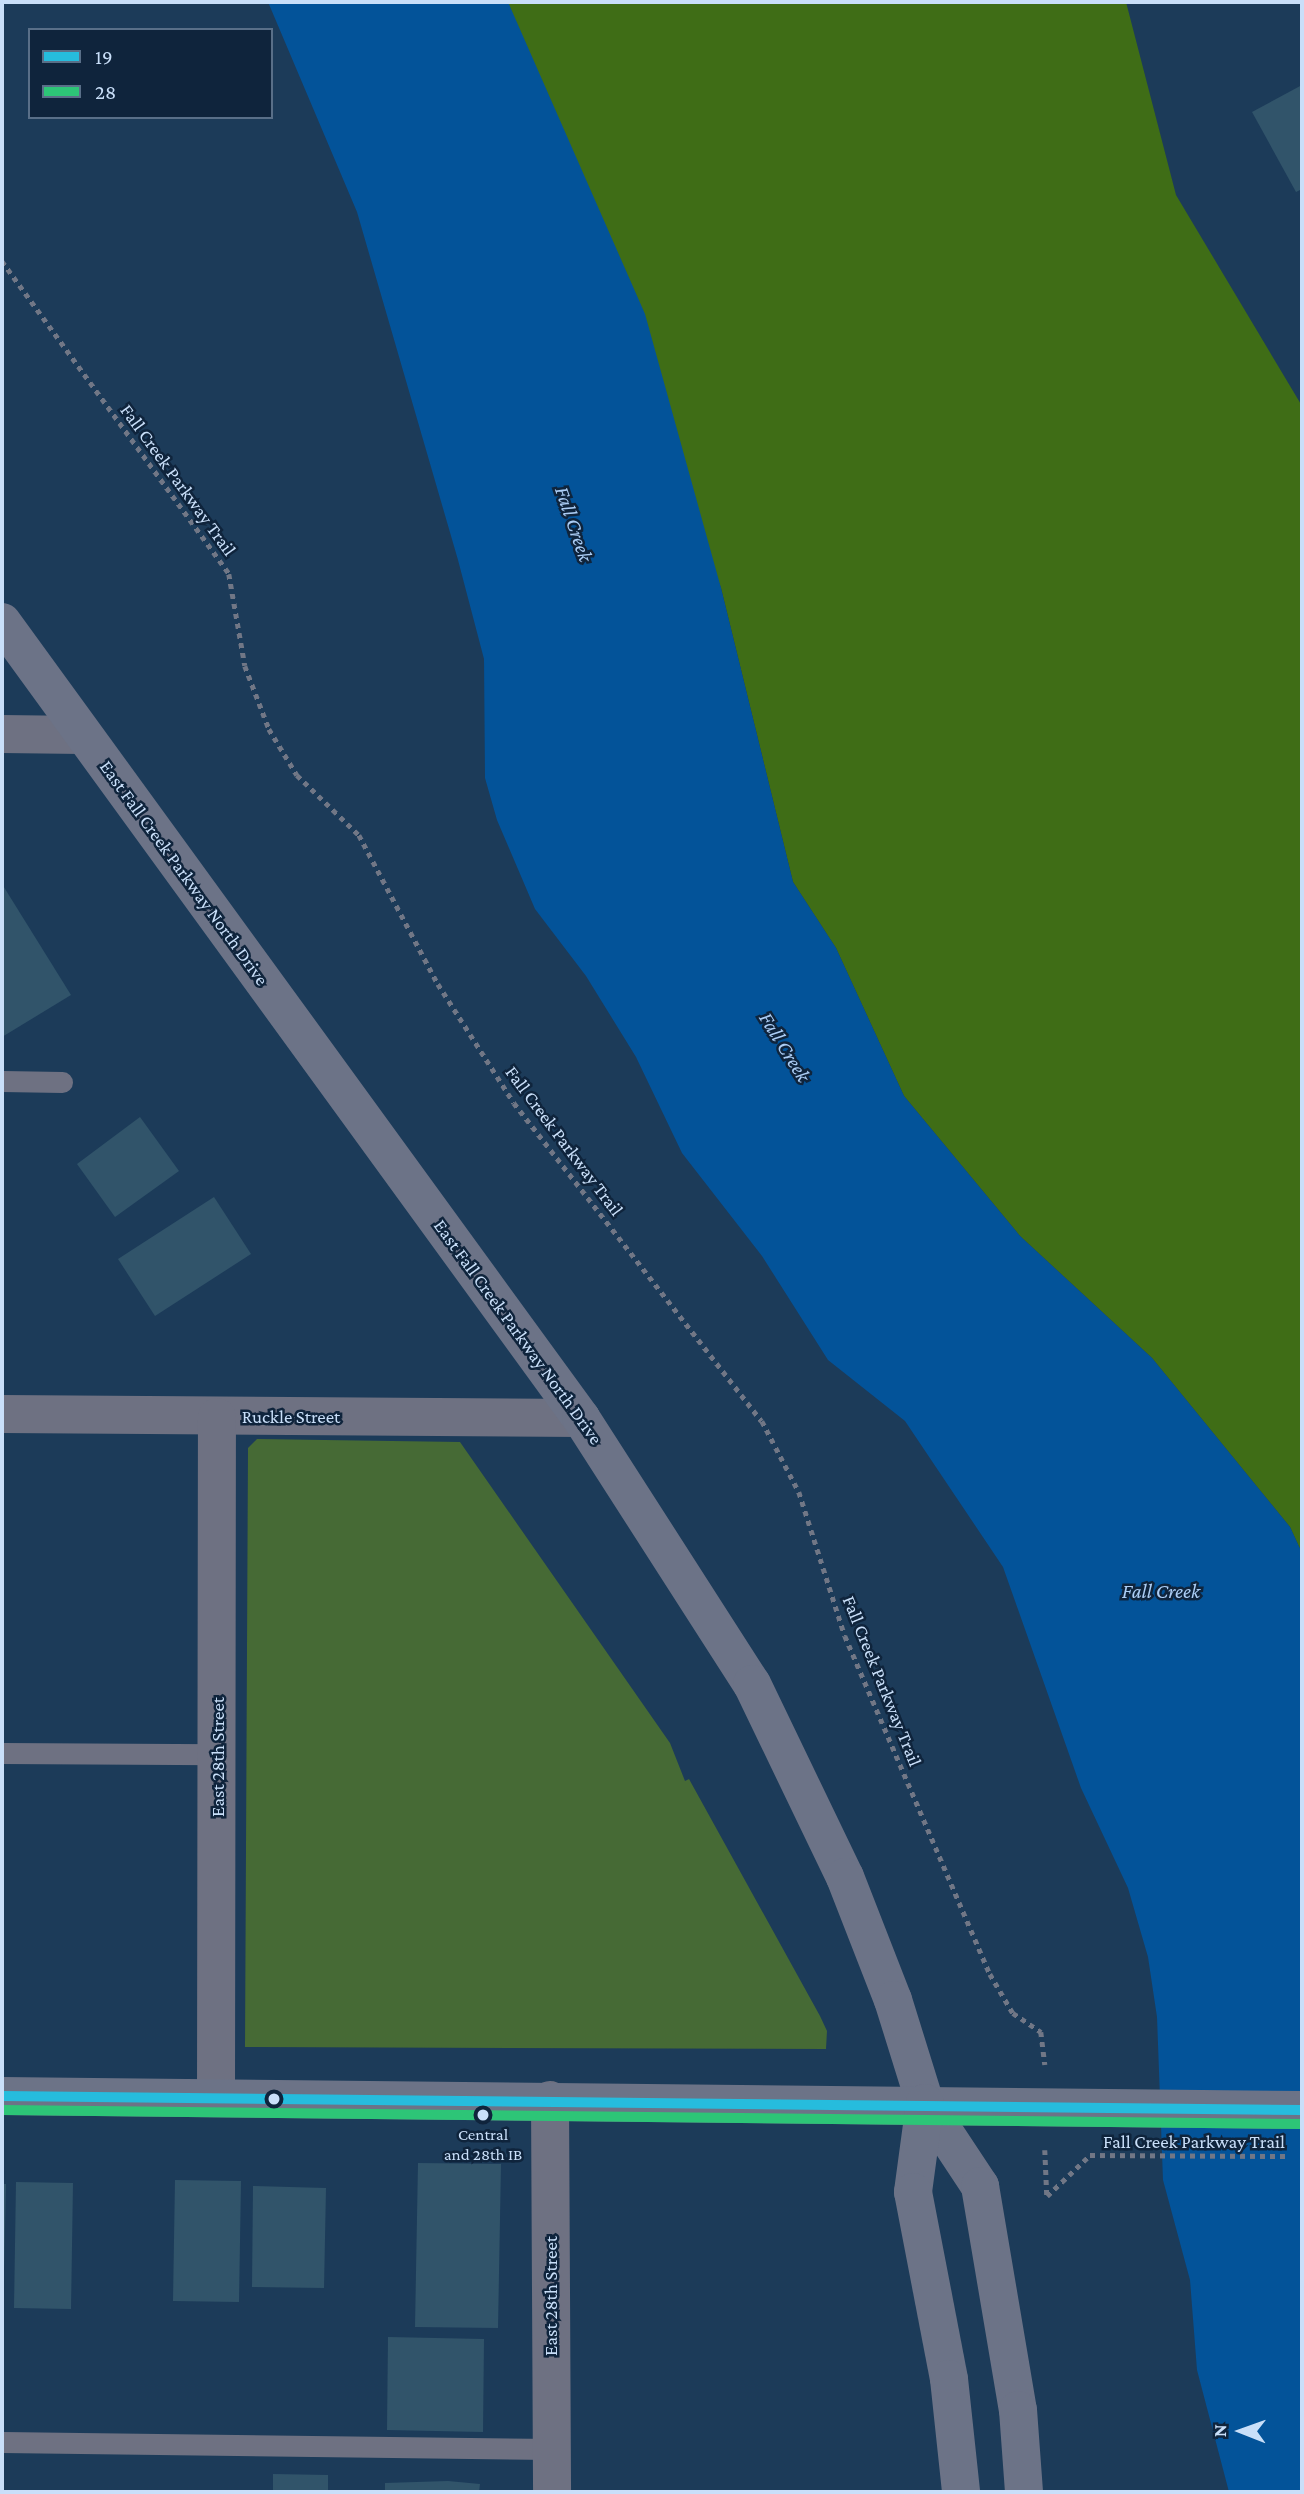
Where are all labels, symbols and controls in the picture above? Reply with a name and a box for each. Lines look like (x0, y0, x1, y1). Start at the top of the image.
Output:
legend (28, 28, 273, 119)
text: 19 (95, 45, 113, 69)
text: 28 (95, 80, 116, 104)
street label: Fall Creek Parkway Trail (115, 400, 241, 560)
water label: Fall Creek (549, 483, 599, 565)
street label: East Fall Creek Parkway North Drive (95, 756, 273, 990)
water label: Fall Creek (754, 1007, 816, 1087)
street label: Fall Creek Parkway Trail (500, 1061, 628, 1221)
street label: East Fall Creek Parkway North Drive (429, 1215, 607, 1449)
street label: Ruckle Street (242, 1406, 340, 1428)
water label: Fall Creek (1122, 1578, 1200, 1604)
street label: Fall Creek Parkway Trail (837, 1592, 927, 1770)
street label: East 28th Street (207, 1697, 229, 1817)
unlabelled marker (267, 2092, 281, 2106)
marker: Central and 28th IB (476, 2108, 490, 2122)
place label: Central and 28th IB (444, 2125, 522, 2165)
street label: Fall Creek Parkway Trail (1103, 2131, 1285, 2153)
street label: East 28th Street (540, 2236, 562, 2356)
north arrow (1206, 2396, 1276, 2466)
text: N (1209, 2424, 1230, 2437)

